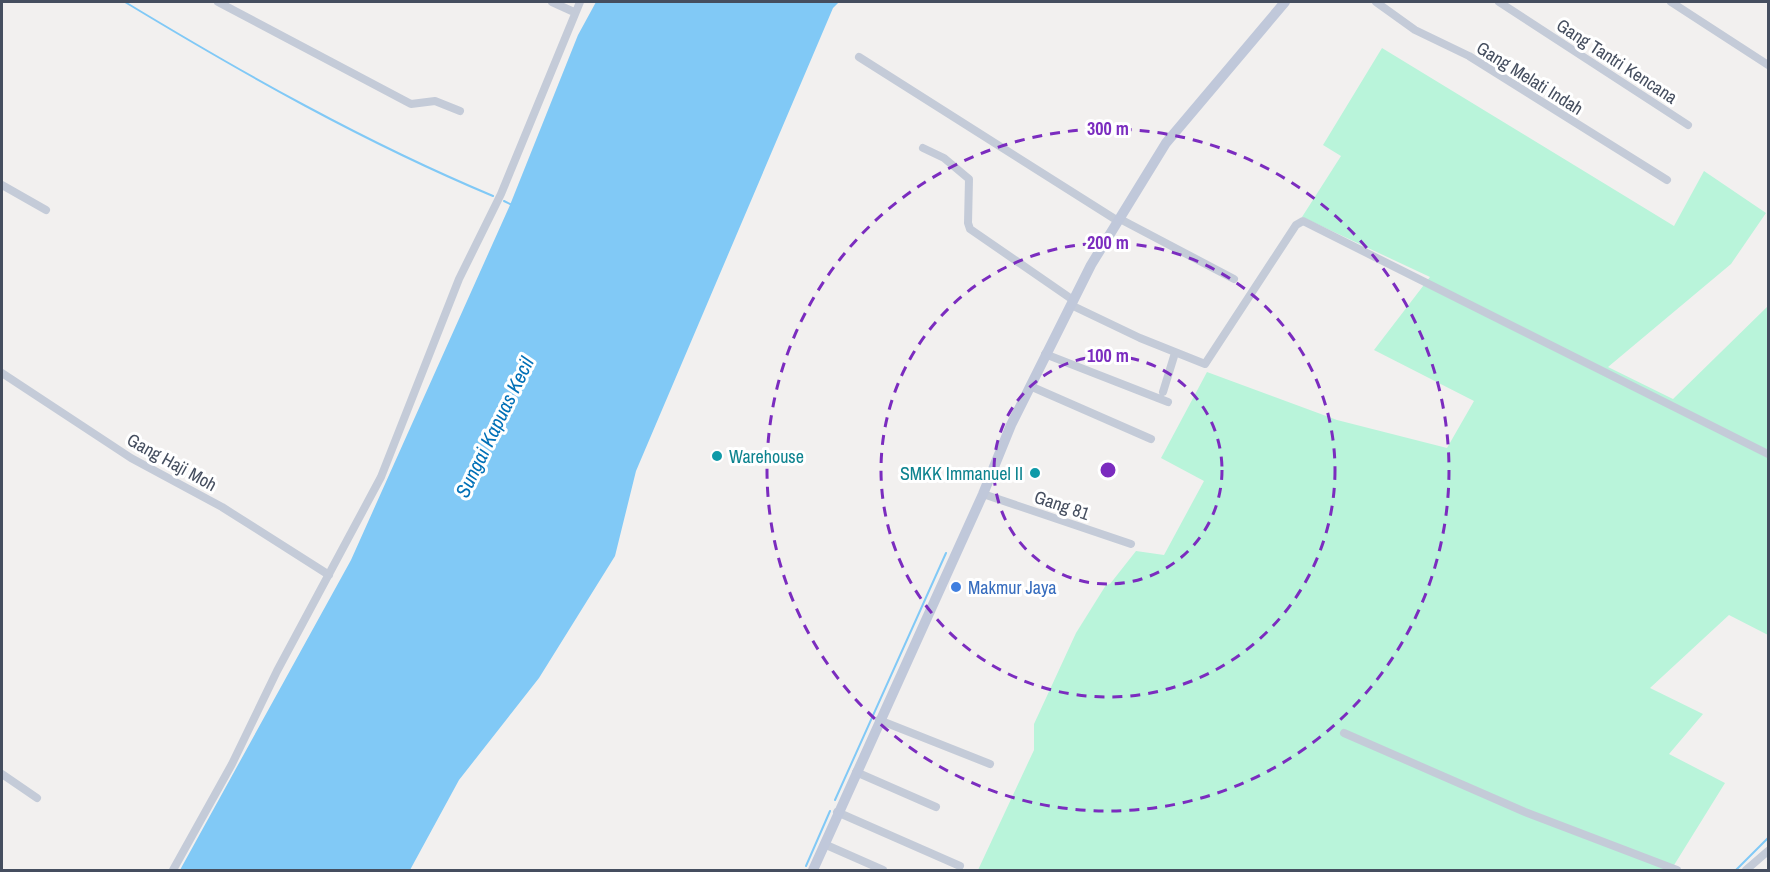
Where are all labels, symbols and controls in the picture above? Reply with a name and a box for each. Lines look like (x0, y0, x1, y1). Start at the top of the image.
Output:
street label: Gang Tantri Kencana (1552, 13, 1682, 109)
street label: Gang Melati Indah (1472, 35, 1588, 121)
text: 300 m (1087, 116, 1129, 141)
text: 200 m (1087, 230, 1129, 255)
text: 100 m (1087, 343, 1129, 368)
water label: Sungai Kapuas Kecil (448, 352, 540, 502)
street label: Gang Haji Moh (123, 427, 221, 497)
place label: Warehouse (729, 444, 804, 469)
marker: Warehouse (710, 449, 724, 463)
centre of rings (1098, 460, 1118, 480)
place label: SMKK Immanuel II (900, 461, 1023, 486)
marker: SMKK Immanuel II (1028, 466, 1042, 480)
street label: Gang 81 (1031, 484, 1094, 526)
place label: Makmur Jaya (968, 575, 1057, 600)
marker: Makmur Jaya (949, 580, 963, 594)

